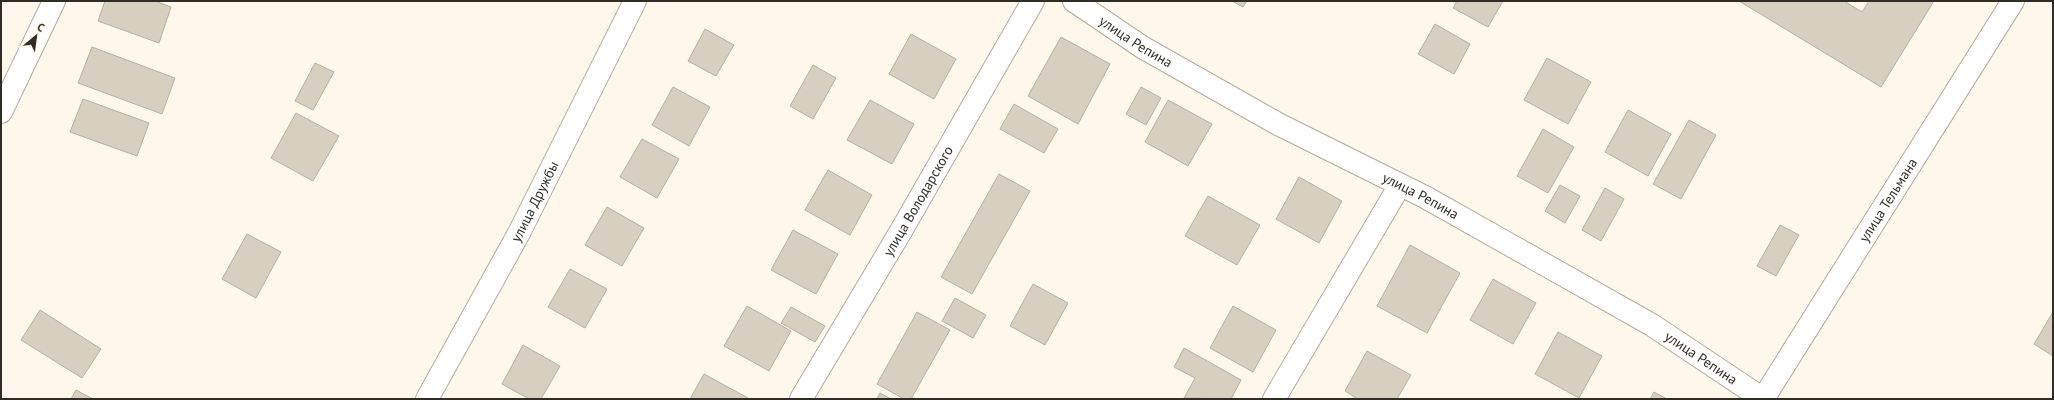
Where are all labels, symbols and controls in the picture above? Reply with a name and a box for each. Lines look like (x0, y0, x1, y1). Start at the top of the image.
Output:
street label: улица Репина (1096, 12, 1176, 71)
north arrow (16, 16, 56, 56)
text: С (35, 20, 47, 35)
street label: улица Володарского (879, 143, 957, 259)
street label: улица Тельмана (1855, 155, 1921, 245)
street label: улица Дружбы (507, 158, 563, 245)
street label: улица Репина (1380, 168, 1462, 223)
street label: улица Репина (1661, 327, 1741, 388)

